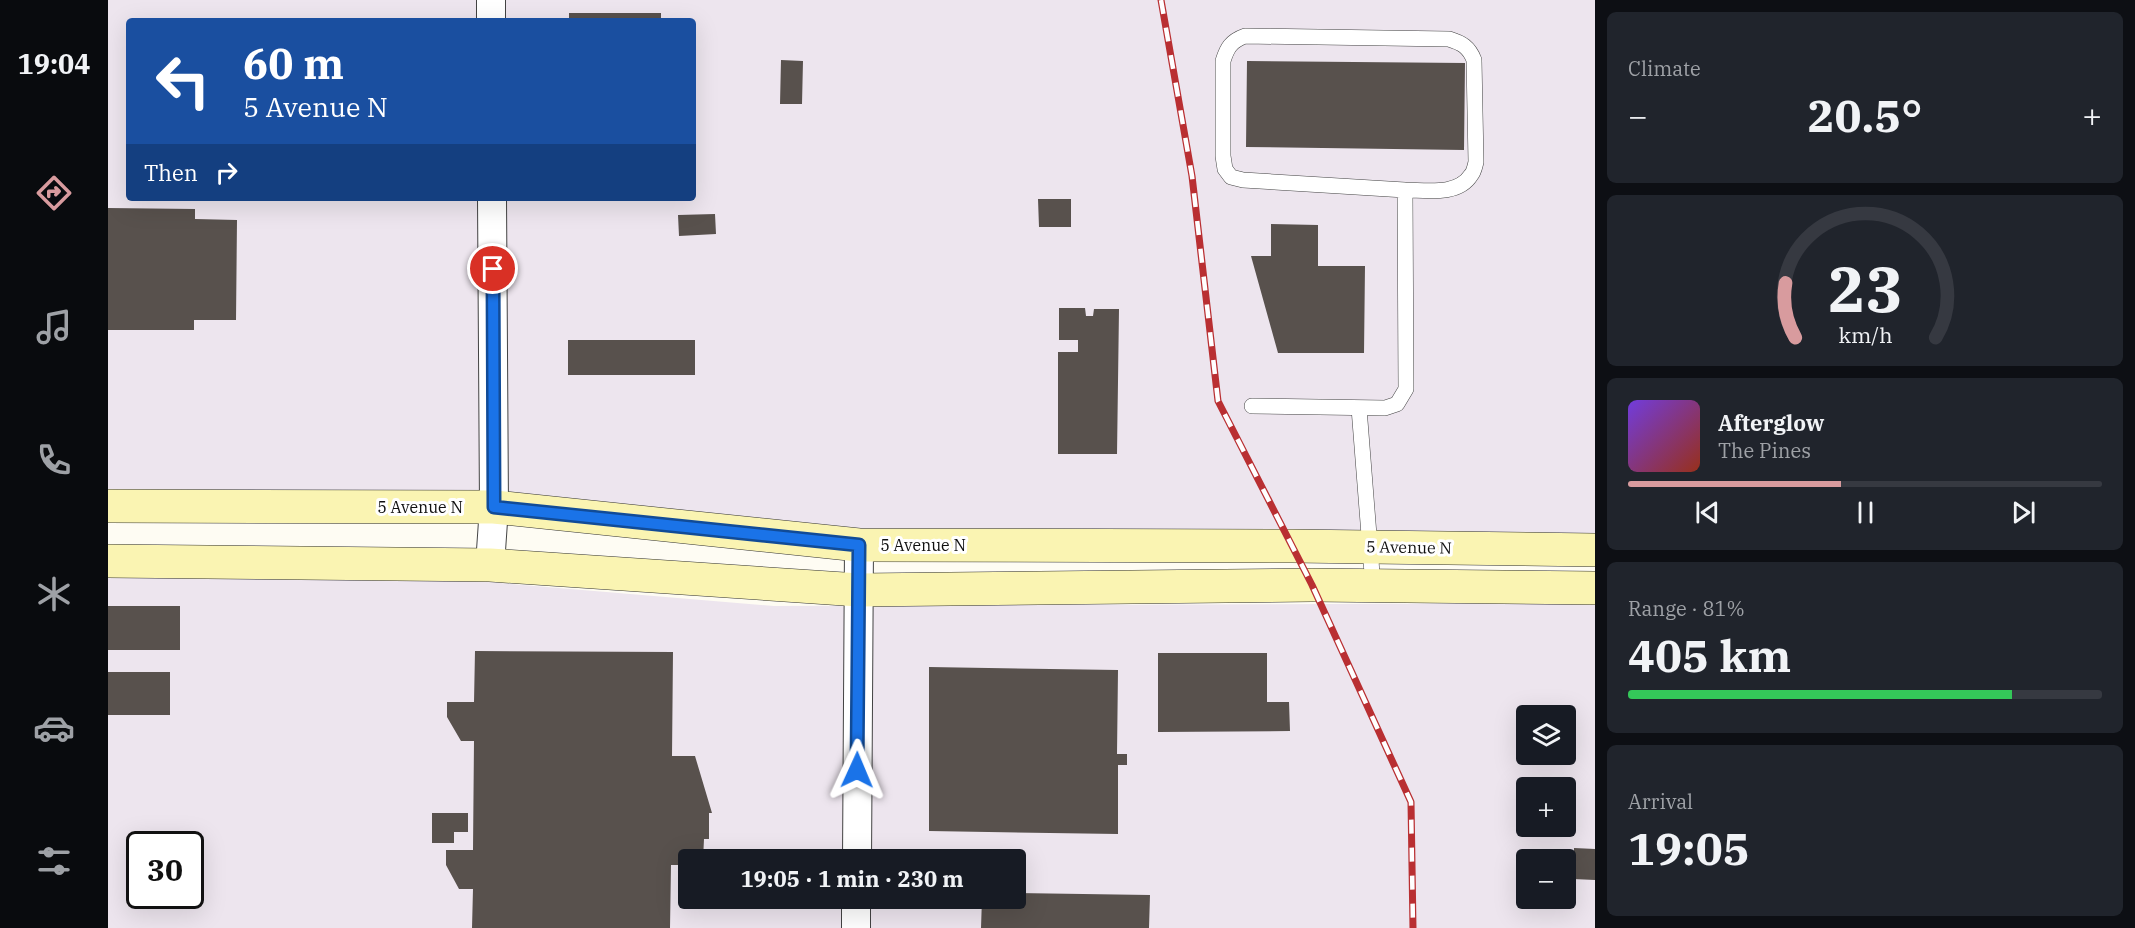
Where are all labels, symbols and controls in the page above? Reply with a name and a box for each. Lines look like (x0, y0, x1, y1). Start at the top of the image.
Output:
text: 60 m (243, 36, 344, 91)
icon: left (144, 42, 222, 120)
text: 19:04 (18, 46, 90, 81)
text: Climate (1628, 55, 1701, 82)
text: 20.5° (1808, 86, 1922, 144)
text: 5 Avenue N (243, 89, 388, 124)
text: − (1628, 94, 1648, 137)
text: + (2082, 94, 2102, 137)
icon: right (210, 156, 243, 189)
text: Then (144, 158, 198, 187)
icon: directions (33, 172, 75, 214)
pin (467, 243, 518, 294)
text: 23 (1828, 248, 1902, 329)
icon: arrive (476, 252, 509, 285)
icon: music (33, 306, 75, 348)
text: km/h (1838, 321, 1892, 349)
text: Afterglow (1718, 408, 1825, 437)
text: The Pines (1718, 437, 1811, 464)
icon: phone (33, 439, 75, 481)
icon: previous (1691, 496, 1724, 529)
icon: pause (1849, 496, 1882, 529)
icon: next (2007, 496, 2040, 529)
street label: 5 Avenue N (377, 497, 463, 517)
street label: 5 Avenue N (880, 535, 966, 555)
street label: 5 Avenue N (1366, 536, 1452, 558)
icon: climate (33, 573, 75, 615)
text: Range · 81% (1628, 595, 1745, 622)
text: 405 km (1628, 626, 1791, 684)
map controls (1516, 705, 1576, 909)
button: layers (1516, 705, 1576, 765)
icon: car (33, 707, 75, 749)
position arrow (825, 738, 889, 802)
button: + (1516, 777, 1576, 837)
text: Arrival (1628, 788, 1693, 815)
text: 19:05 (1628, 819, 1750, 877)
speed limit sign: 30 (126, 831, 204, 909)
icon: filters (33, 840, 75, 882)
button: − (1516, 849, 1576, 909)
text: 19:05 · 1 min · 230 m (740, 864, 964, 893)

